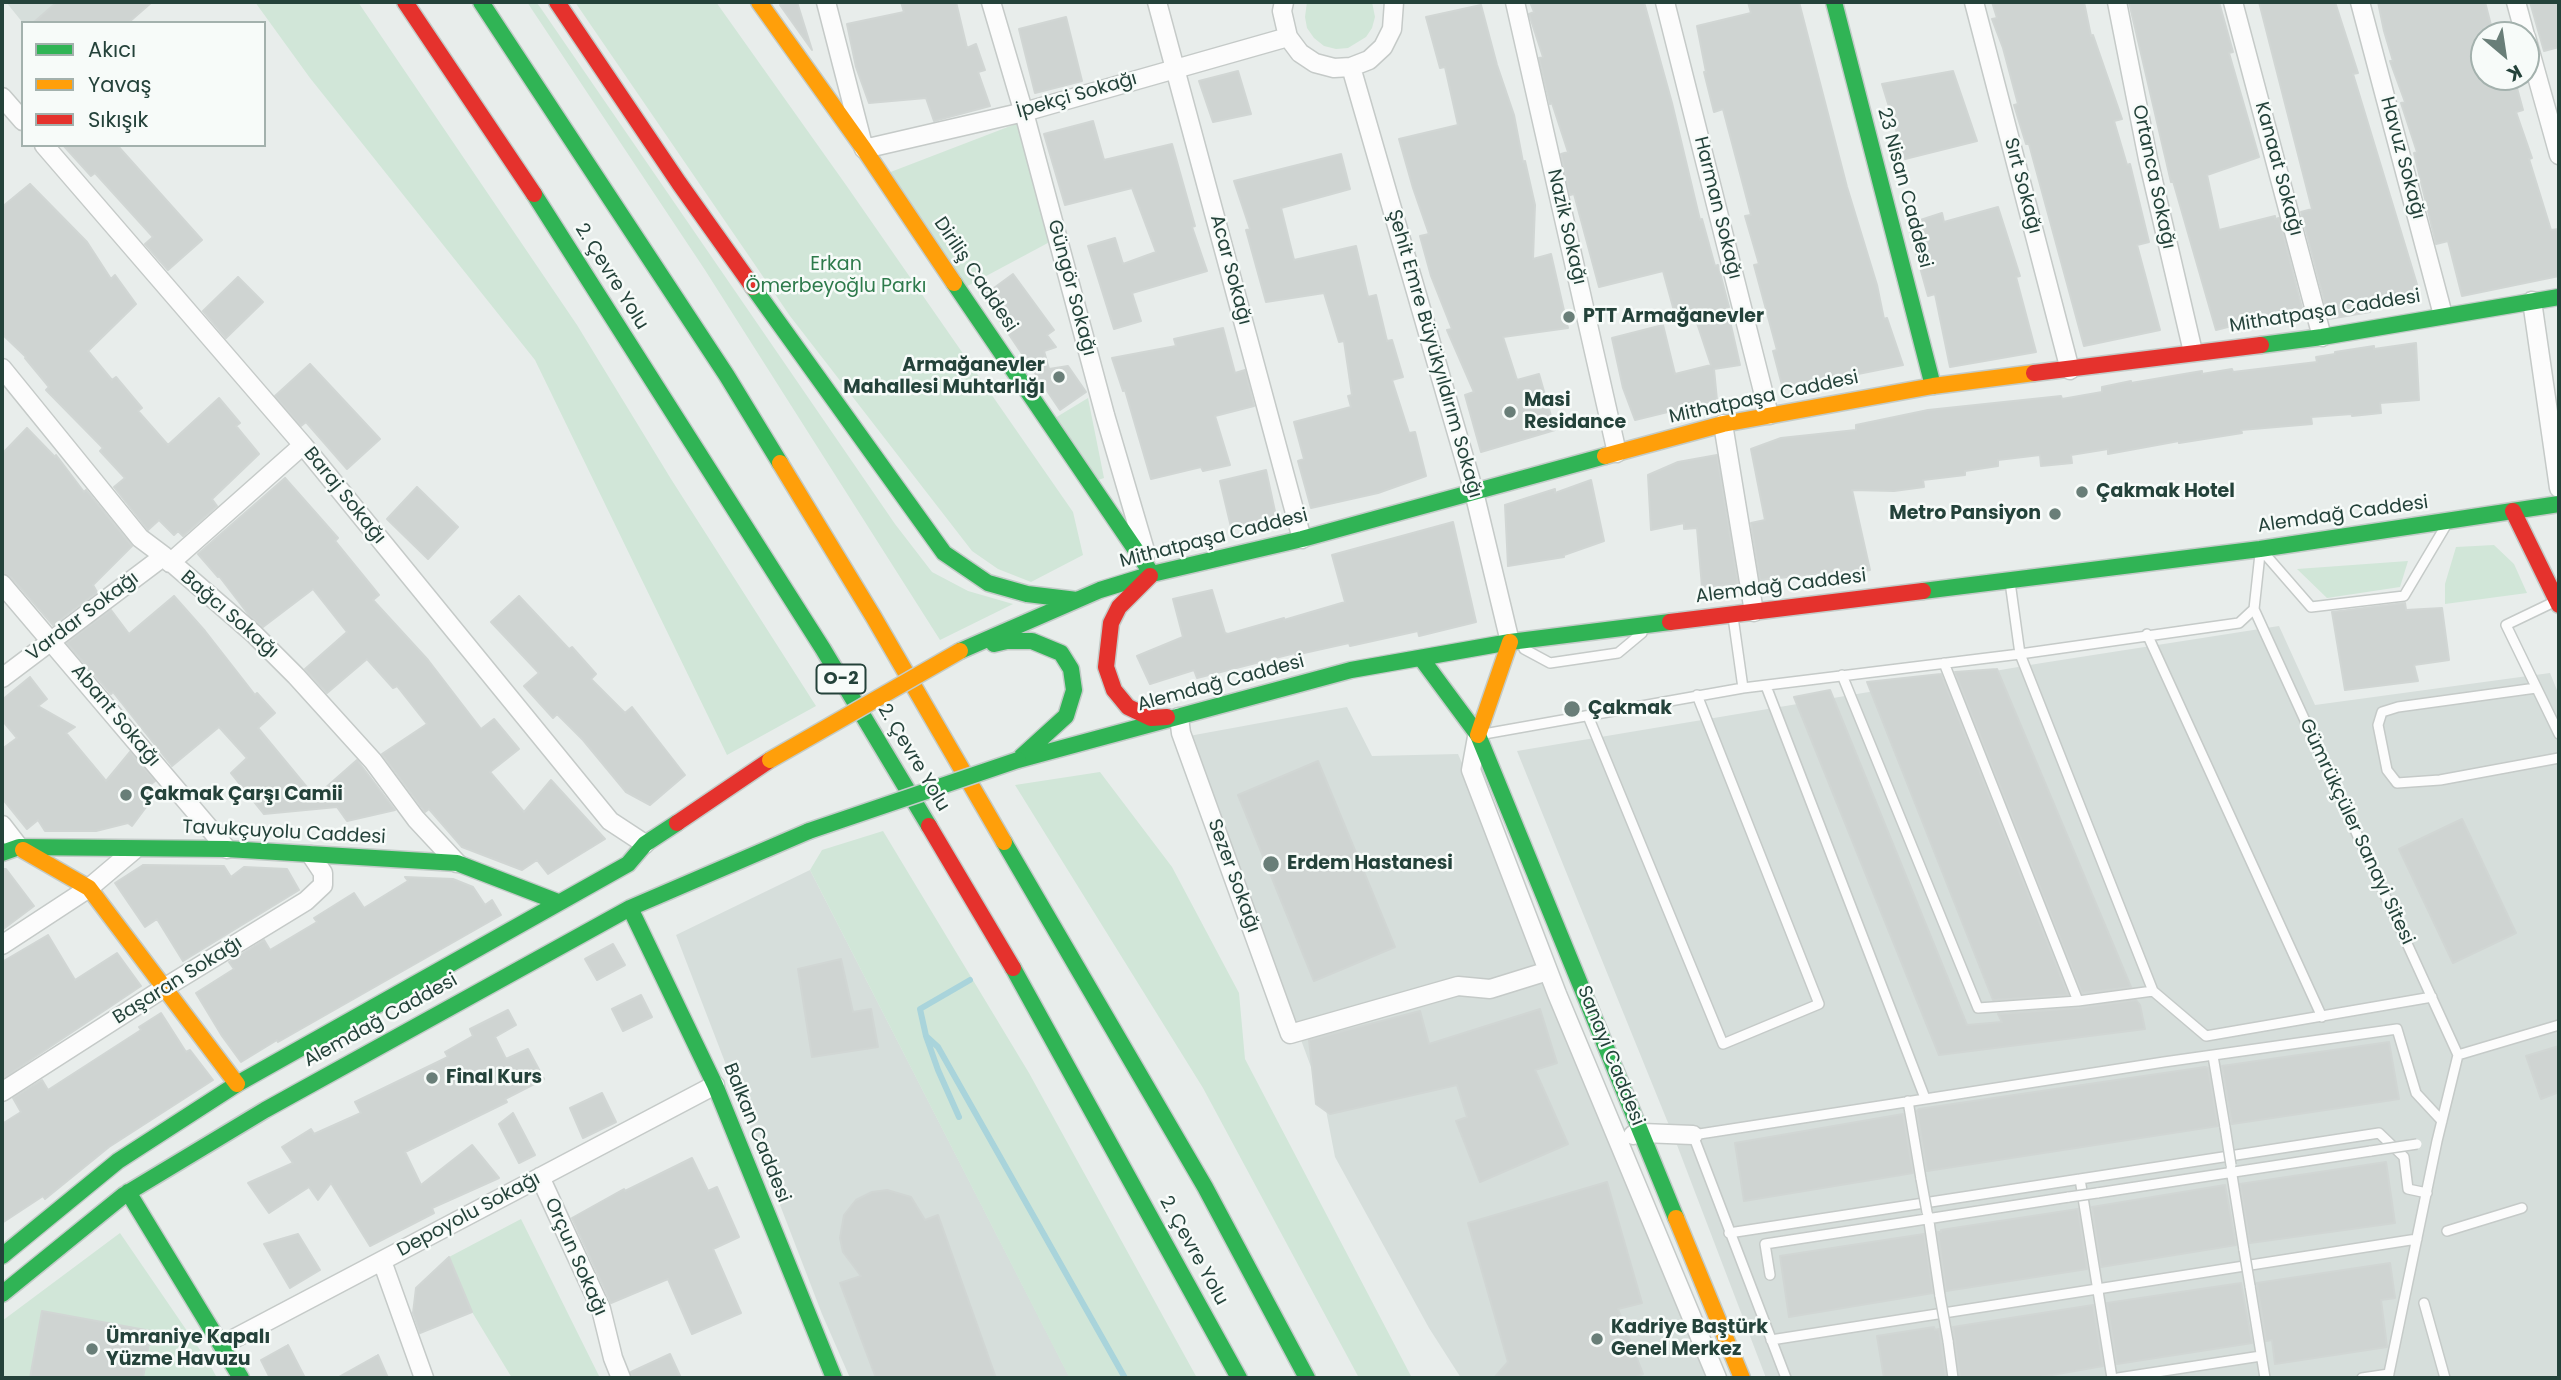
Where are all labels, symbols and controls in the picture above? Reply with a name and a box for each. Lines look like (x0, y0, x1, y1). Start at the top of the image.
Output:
legend (21, 21, 266, 147)
north arrow (2470, 21, 2540, 91)
text: Akıcı (88, 35, 136, 64)
text: K (2502, 58, 2527, 88)
street label: İpekçi Sokağı (1014, 68, 1140, 124)
text: Yavaş (88, 70, 151, 99)
street label: Havuz Sokağı (2375, 94, 2429, 222)
street label: Kanaat Sokağı (2249, 100, 2307, 238)
street label: Ortanca Sokağı (2127, 103, 2179, 251)
text: Sıkışık (88, 105, 148, 134)
street label: 23 Nisan Caddesi (1872, 105, 1936, 271)
street label: Harman Sokağı (1688, 134, 1746, 282)
street label: Sırt Sokağı (1998, 136, 2046, 236)
street label: Nazik Sokağı (1542, 167, 1590, 287)
street label: Şehit Emre Büyükyıldırım Sokağı (1382, 207, 1486, 501)
street label: Diriliş Caddesi (928, 213, 1022, 337)
street label: Acar Sokağı (1204, 213, 1256, 327)
street label: Güngör Sokağı (1042, 218, 1100, 358)
street label: 2. Çevre Yolu (569, 220, 653, 334)
park label: Erkan Ömerbeyoğlu Parkı (746, 254, 926, 298)
street label: Mithatpaşa Caddesi (2228, 286, 2422, 338)
place label: PTT Armağanevler (1583, 306, 1764, 328)
marker: PTT Armağanevler (1561, 309, 1577, 325)
place label: Armağanevler Mahallesi Muhtarlığı (843, 355, 1045, 399)
street label: Mithatpaşa Caddesi (1667, 367, 1861, 429)
marker: Armağanevler Mahallesi Muhtarlığı (1051, 369, 1067, 385)
place label: Masi Residance (1524, 390, 1626, 434)
marker: Masi Residance (1502, 404, 1518, 420)
street label: Baraj Sokağı (298, 443, 390, 549)
place label: Çakmak Hotel (2096, 481, 2235, 503)
marker: Çakmak Hotel (2074, 484, 2090, 500)
street label: Alemdağ Caddesi (2256, 492, 2430, 538)
place label: Metro Pansiyon (1889, 503, 2041, 525)
street label: Mithatpaşa Caddesi (1118, 505, 1310, 573)
marker: Metro Pansiyon (2047, 506, 2063, 522)
street label: Alemdağ Caddesi (1694, 565, 1868, 609)
street label: Bağcı Sokağı (175, 566, 283, 664)
street label: Vardar Sokağı (23, 568, 143, 666)
street label: Alemdağ Caddesi (1135, 651, 1307, 717)
street label: Abant Sokağı (66, 660, 164, 772)
road number: O-2 (816, 664, 866, 694)
place label: Çakmak (1588, 698, 1672, 720)
marker: Çakmak (1562, 699, 1582, 719)
street label: 2. Çevre Yolu (872, 700, 954, 816)
street label: Gümrükçüler Sanayi Sitesi (2294, 716, 2418, 948)
place label: Çakmak Çarşı Camii (140, 784, 343, 806)
marker: Çakmak Çarşı Camii (118, 787, 134, 803)
street label: Tavukçuyolu Caddesi (182, 816, 386, 850)
street label: Sezer Sokağı (1202, 816, 1264, 936)
place label: Erdem Hastanesi (1287, 853, 1453, 875)
marker: Erdem Hastanesi (1261, 854, 1281, 874)
street label: Başaran Sokağı (109, 932, 247, 1030)
street label: Alemdağ Caddesi (300, 969, 462, 1073)
street label: Sanayi Caddesi (1572, 983, 1648, 1129)
street label: Balkan Caddesi (718, 1060, 794, 1206)
place label: Final Kurs (446, 1067, 542, 1089)
marker: Final Kurs (424, 1070, 440, 1086)
street label: Depoyolu Sokağı (394, 1168, 544, 1262)
street label: 2. Çevre Yolu (1154, 1193, 1232, 1309)
street label: Orçun Sokağı (539, 1195, 611, 1319)
place label: Kadriye Baştürk Genel Merkez (1611, 1317, 1768, 1361)
place label: Ümraniye Kapalı Yüzme Havuzu (106, 1327, 270, 1371)
marker: Kadriye Baştürk Genel Merkez (1589, 1331, 1605, 1347)
marker: Ümraniye Kapalı Yüzme Havuzu (84, 1341, 100, 1357)

